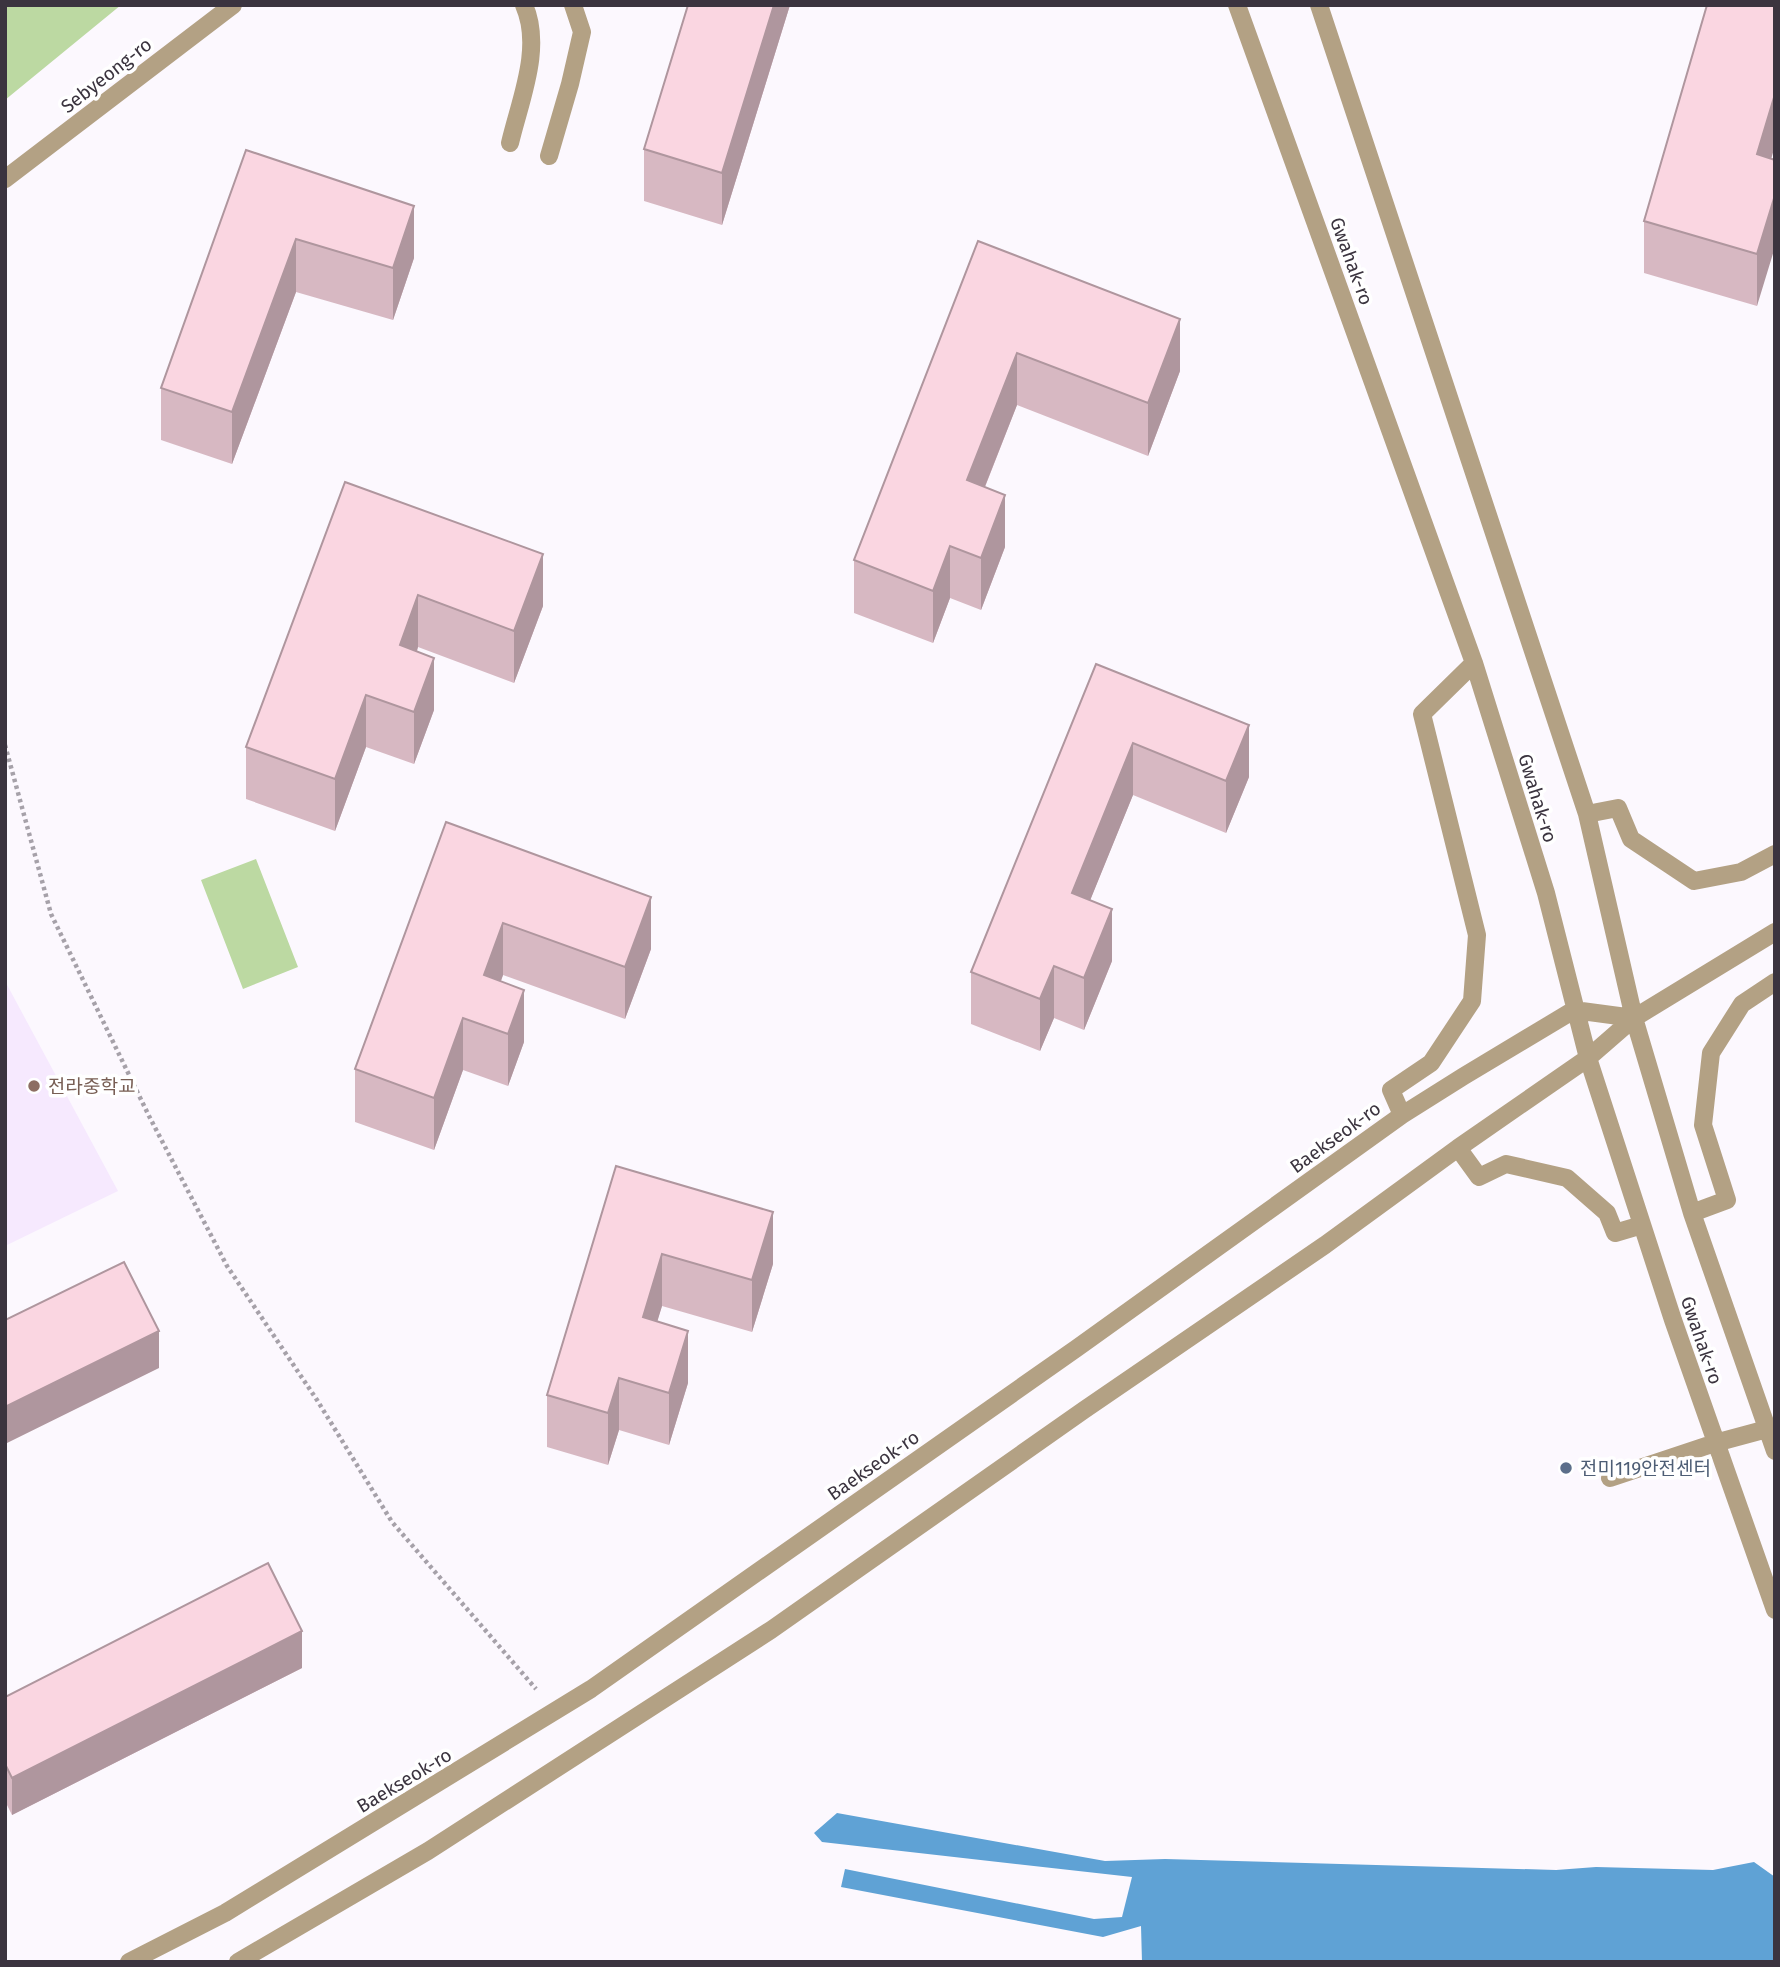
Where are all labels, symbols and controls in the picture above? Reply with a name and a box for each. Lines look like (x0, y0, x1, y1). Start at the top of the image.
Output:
street label: Sebyeong-ro (56, 33, 156, 118)
street label: Gwahak-ro (1325, 214, 1378, 308)
street label: Gwahak-ro (1513, 751, 1562, 845)
place label: 전라중학교 (48, 1075, 135, 1098)
marker: 전라중학교 (26, 1078, 42, 1094)
street label: Baekseok-ro (1285, 1097, 1385, 1178)
street label: Gwahak-ro (1676, 1293, 1727, 1387)
street label: Baekseok-ro (823, 1425, 924, 1505)
place label: 전미119안전센터 (1580, 1457, 1711, 1480)
marker: 전미119안전센터 (1558, 1460, 1574, 1476)
street label: Baekseok-ro (353, 1743, 456, 1818)

